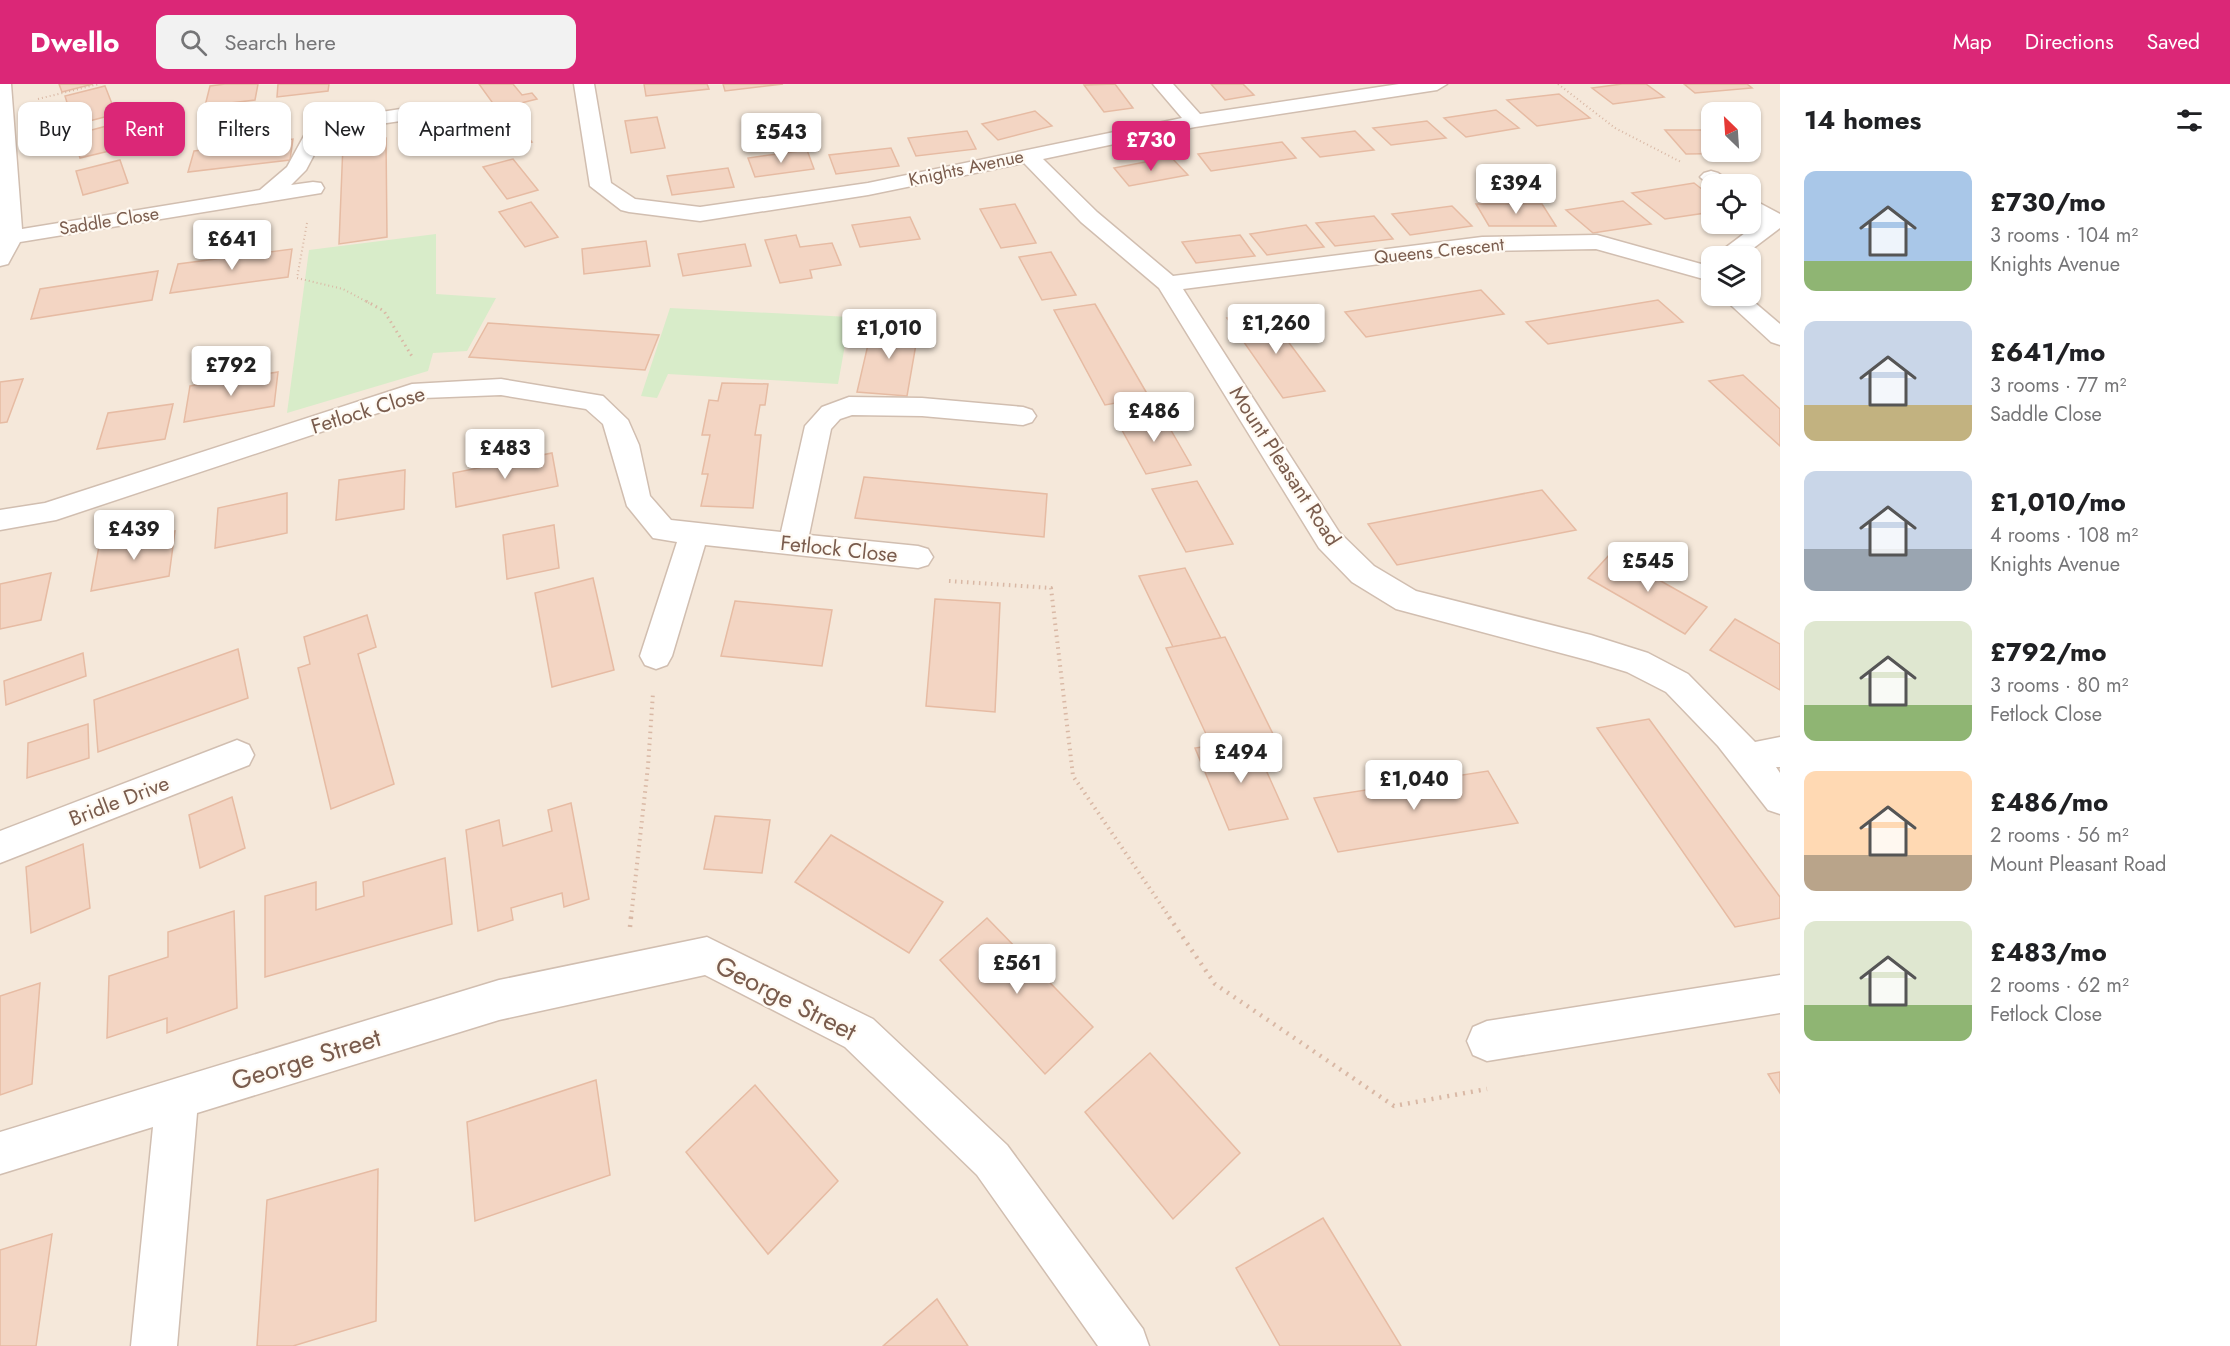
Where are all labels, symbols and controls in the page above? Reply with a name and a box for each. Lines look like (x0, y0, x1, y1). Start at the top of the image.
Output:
search box (156, 15, 576, 69)
text: Dwello (30, 22, 120, 63)
icon: search (177, 26, 210, 59)
text: Search here (225, 26, 336, 58)
text: Map (1953, 27, 1992, 57)
text: Directions (2025, 27, 2114, 57)
text: Saved (2147, 27, 2200, 57)
text: 14 homes (1804, 101, 1921, 139)
chip: Buy (18, 102, 92, 156)
chip: Rent (104, 102, 185, 156)
chip: Filters (197, 102, 291, 156)
chip: New (303, 102, 386, 156)
chip: Apartment (398, 102, 531, 156)
north arrow (1701, 102, 1761, 162)
map controls (1701, 102, 1761, 306)
icon: filters (2173, 104, 2206, 137)
pin: £543 (745, 113, 817, 164)
text: £543 (755, 118, 807, 147)
pin: £730 (1115, 121, 1187, 172)
text: £730 (1126, 126, 1176, 155)
street label: Knights Avenue (906, 143, 1026, 193)
pin: £394 (1480, 164, 1552, 215)
text: £394 (1490, 169, 1542, 198)
button: locate (1701, 174, 1761, 234)
text: £730/mo (1990, 183, 2106, 221)
icon: home (1852, 195, 1924, 267)
street label: Saddle Close (57, 200, 161, 242)
pin: £641 (196, 220, 268, 271)
text: 3 rooms · 104 m² (1990, 221, 2138, 250)
text: £641 (207, 225, 257, 254)
street label: Queens Crescent (1373, 231, 1506, 271)
button: layers (1701, 246, 1761, 306)
text: Knights Avenue (1990, 250, 2120, 279)
pin: £1,260 (1227, 304, 1325, 355)
pin: £1,010 (840, 309, 938, 360)
text: £1,260 (1242, 309, 1310, 338)
text: £1,010 (856, 314, 922, 343)
text: £641/mo (1990, 333, 2105, 371)
icon: home (1852, 345, 1924, 417)
pin: £792 (195, 346, 267, 397)
text: £792 (206, 351, 256, 380)
text: 3 rooms · 77 m² (1990, 371, 2127, 400)
street label: Fetlock Close (307, 378, 429, 442)
street label: Mount Pleasant Road (1222, 380, 1348, 552)
pin: £486 (1118, 392, 1190, 443)
text: £486 (1128, 397, 1180, 426)
text: Saddle Close (1990, 400, 2102, 429)
pin: £483 (469, 429, 541, 480)
text: £483 (479, 434, 531, 463)
text: £1,010/mo (1990, 483, 2126, 521)
icon: home (1852, 495, 1924, 567)
pin: £439 (98, 510, 170, 561)
text: £439 (108, 515, 160, 544)
text: 4 rooms · 108 m² (1990, 521, 2138, 550)
street label: Fetlock Close (779, 528, 899, 570)
pin: £545 (1612, 542, 1684, 593)
text: £545 (1622, 547, 1674, 576)
text: Knights Avenue (1990, 550, 2120, 579)
text: £792/mo (1990, 633, 2107, 671)
icon: home (1852, 645, 1924, 717)
text: 3 rooms · 80 m² (1990, 671, 2128, 700)
text: Fetlock Close (1990, 700, 2102, 729)
pin: £494 (1205, 733, 1277, 784)
text: £494 (1214, 738, 1268, 767)
pin: £1,040 (1365, 760, 1463, 811)
text: £1,040 (1379, 765, 1449, 794)
street label: Bridle Drive (65, 768, 174, 834)
text: £486/mo (1990, 783, 2108, 821)
icon: home (1852, 795, 1924, 867)
text: 2 rooms · 56 m² (1990, 821, 2129, 850)
text: Mount Pleasant Road (1990, 850, 2167, 879)
text: £483/mo (1990, 933, 2107, 971)
pin: £561 (981, 944, 1053, 995)
icon: home (1852, 945, 1924, 1017)
street label: George Street (709, 946, 864, 1050)
text: £561 (993, 949, 1041, 978)
text: 2 rooms · 62 m² (1990, 971, 2129, 1000)
text: Fetlock Close (1990, 1000, 2102, 1029)
street label: George Street (227, 1018, 386, 1100)

